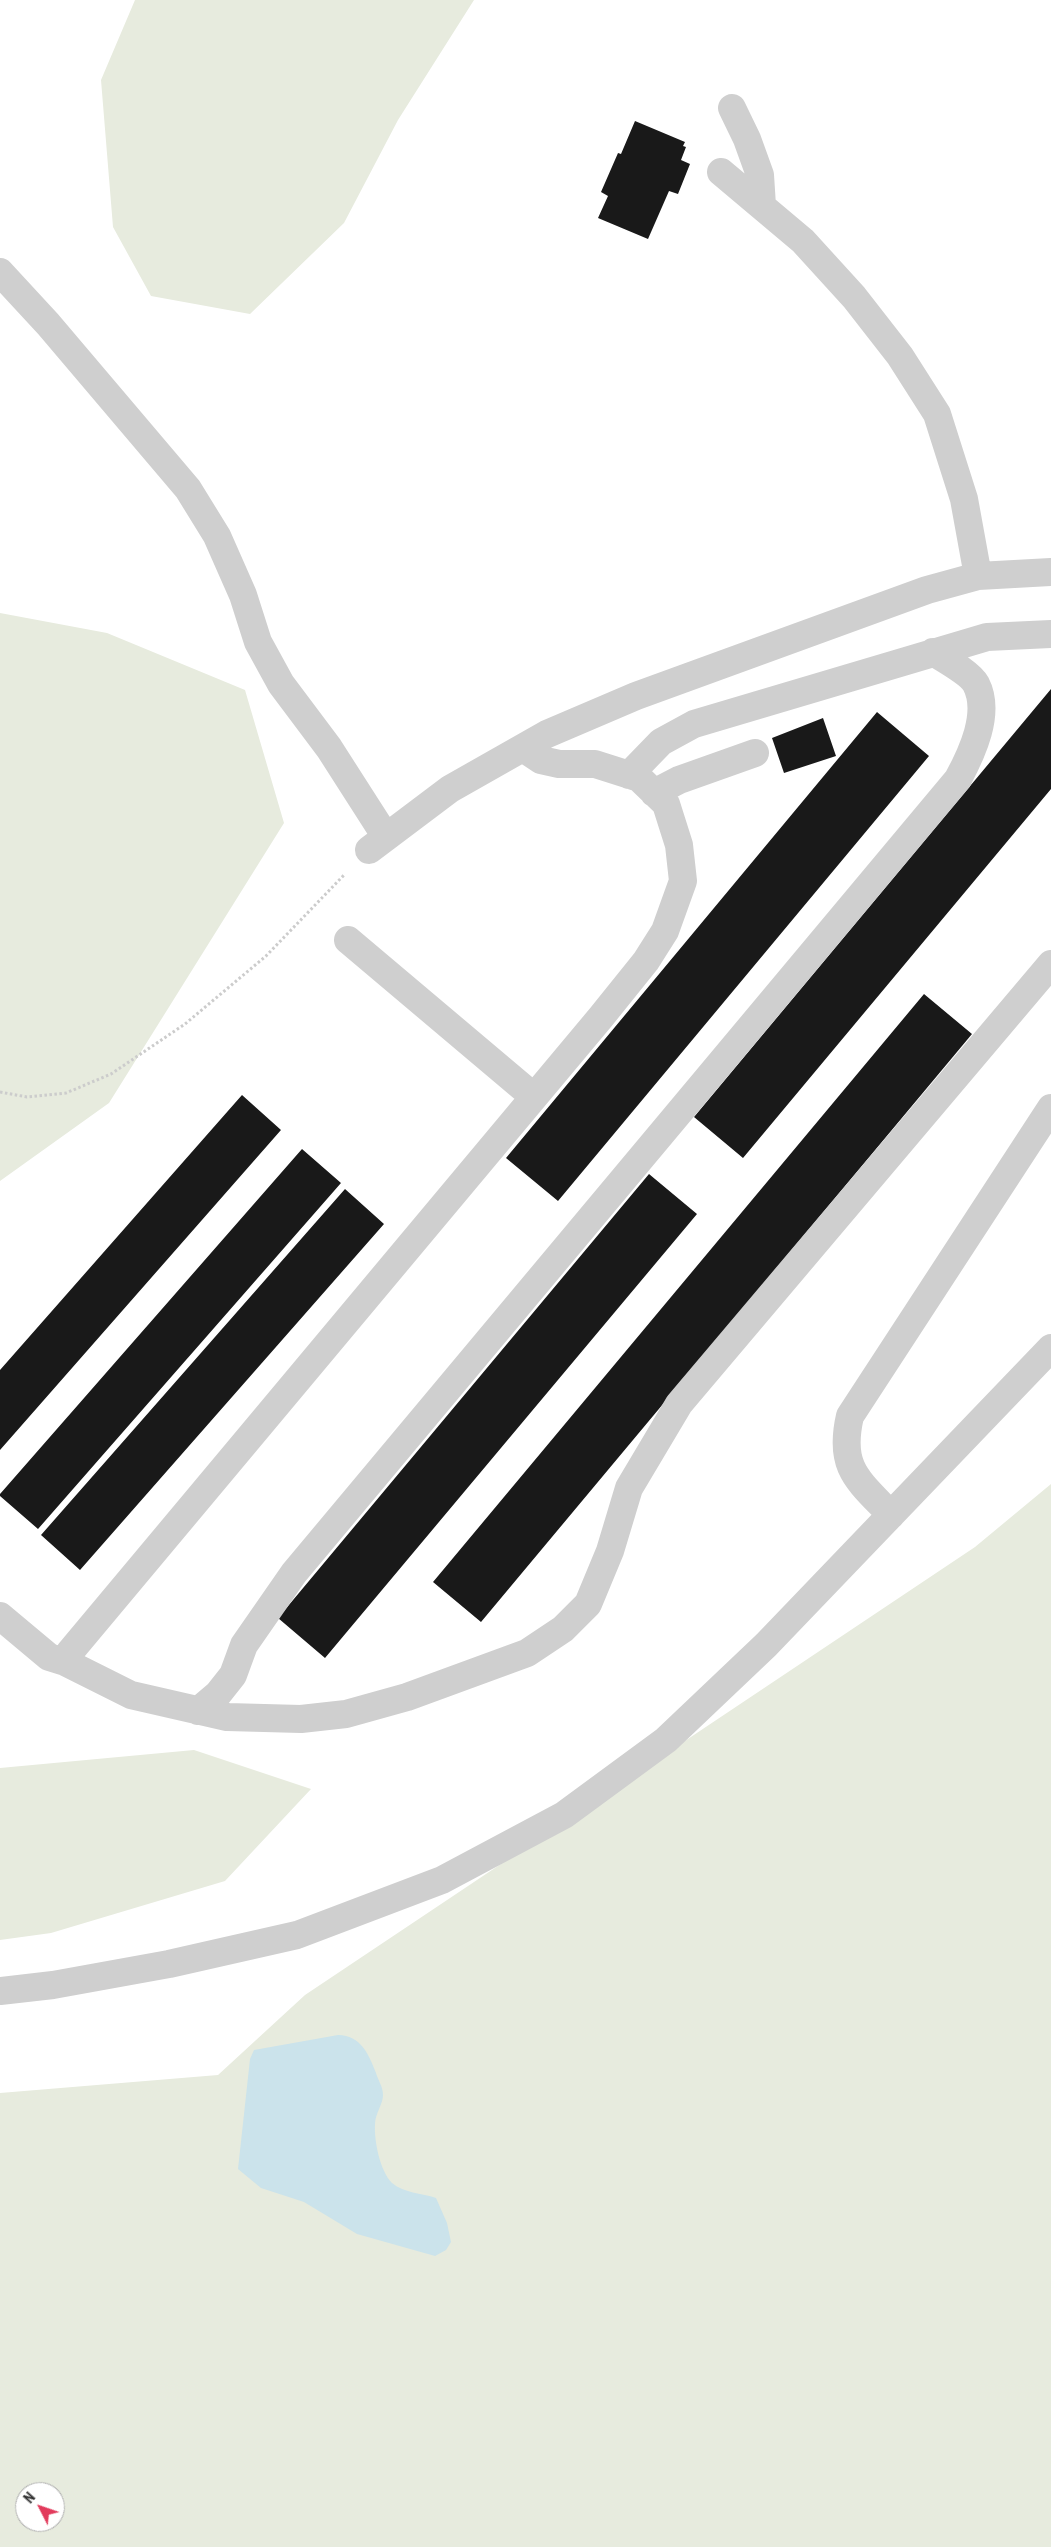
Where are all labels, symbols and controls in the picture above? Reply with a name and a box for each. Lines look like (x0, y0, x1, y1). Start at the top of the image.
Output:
north arrow (15, 2482, 65, 2532)
text: N (21, 2489, 38, 2506)

